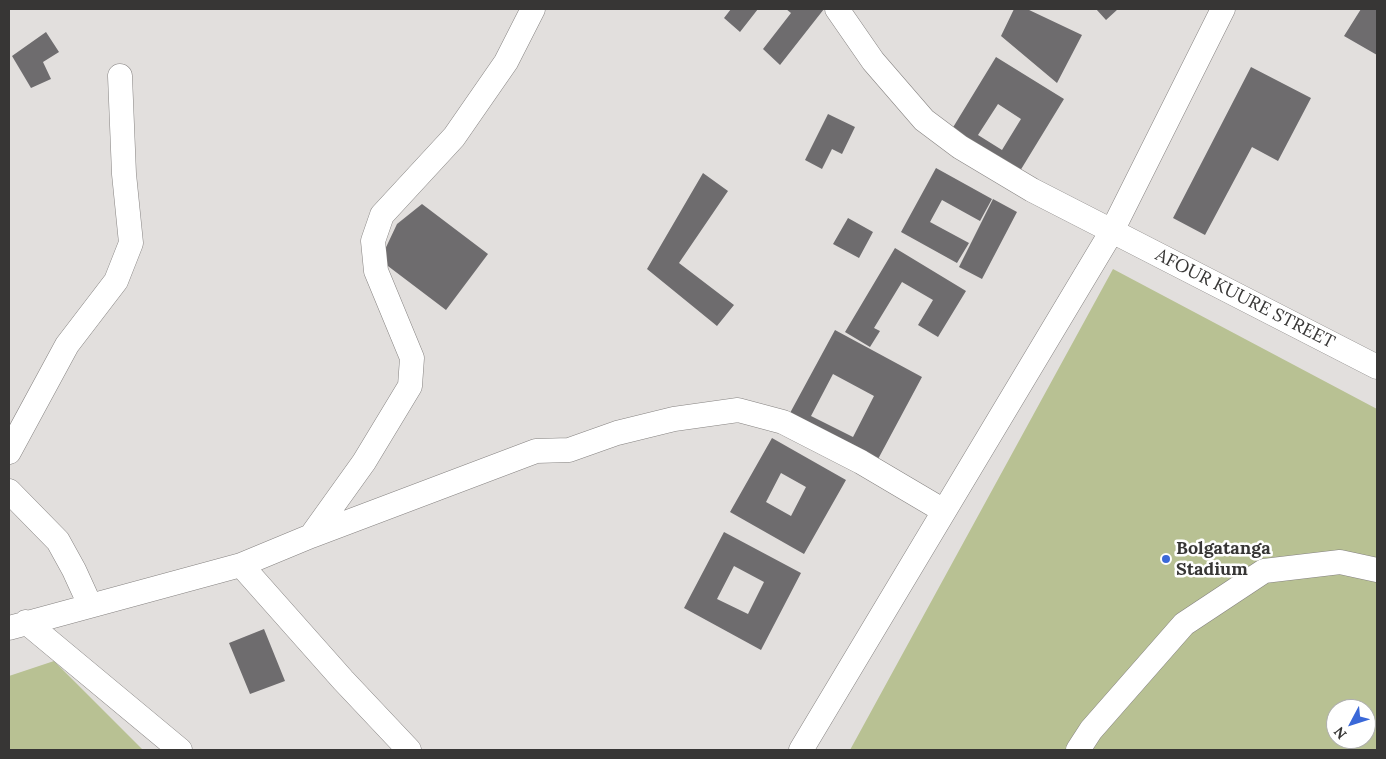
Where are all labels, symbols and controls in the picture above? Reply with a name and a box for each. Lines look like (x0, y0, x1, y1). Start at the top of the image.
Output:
street label: AFOUR KUURE STREET (1152, 244, 1338, 354)
place label: Bolgatanga Stadium (1176, 538, 1271, 580)
marker: Bolgatanga Stadium (1160, 553, 1172, 565)
north arrow (1326, 699, 1376, 749)
text: N (1330, 723, 1351, 743)

